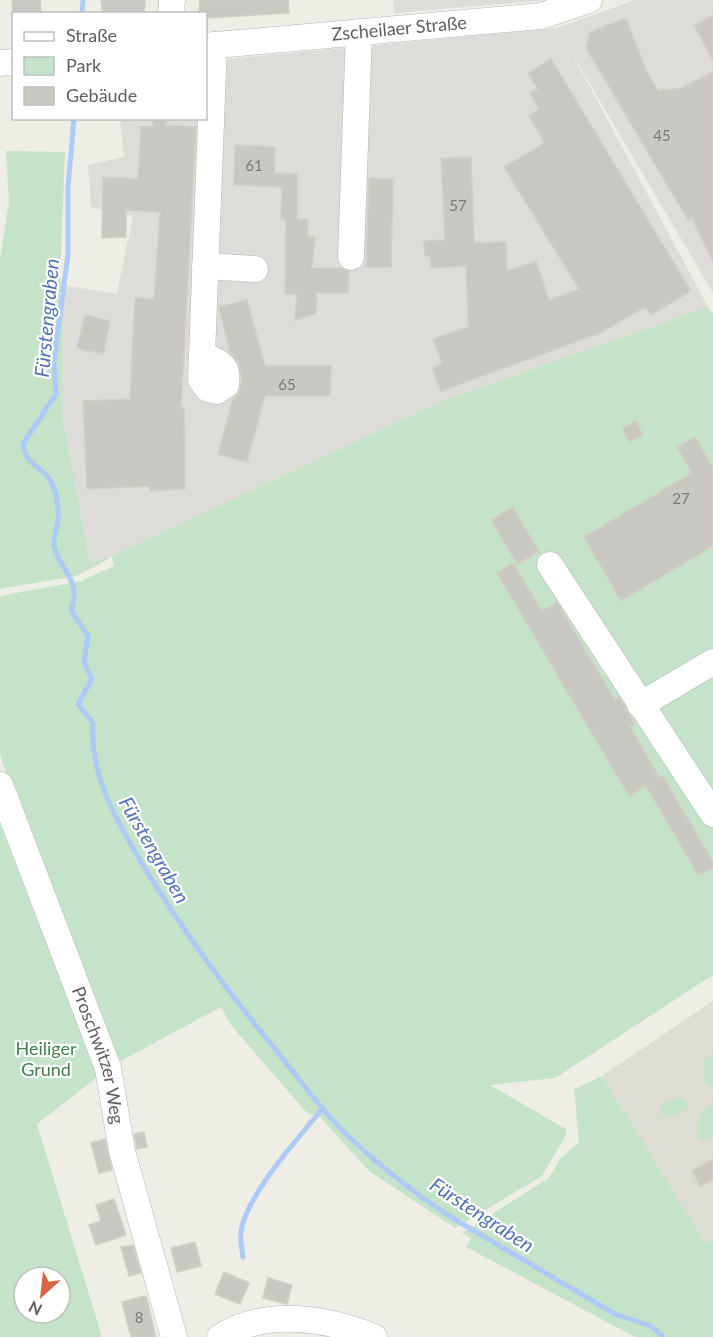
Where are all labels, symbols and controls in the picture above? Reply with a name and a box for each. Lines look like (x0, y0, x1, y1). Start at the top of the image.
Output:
street label: Zscheilaer Straße (331, 11, 468, 45)
legend (12, 12, 207, 120)
text: Straße (66, 24, 117, 46)
text: Park (66, 54, 102, 76)
text: Gebäude (66, 84, 137, 106)
house number: 45 (653, 126, 671, 144)
house number: 61 (245, 156, 263, 174)
house number: 57 (449, 196, 467, 214)
water label: Fürstengraben (29, 258, 63, 378)
house number: 65 (278, 375, 296, 393)
house number: 27 (672, 489, 690, 507)
water label: Fürstengraben (115, 792, 195, 907)
street label: Proschwitzer Weg (68, 983, 129, 1125)
park label: Heiliger Grund (15, 1037, 77, 1080)
water label: Fürstengraben (426, 1172, 539, 1257)
north arrow (12, 1265, 72, 1325)
text: N (25, 1298, 45, 1320)
house number: 8 (135, 1308, 143, 1326)

